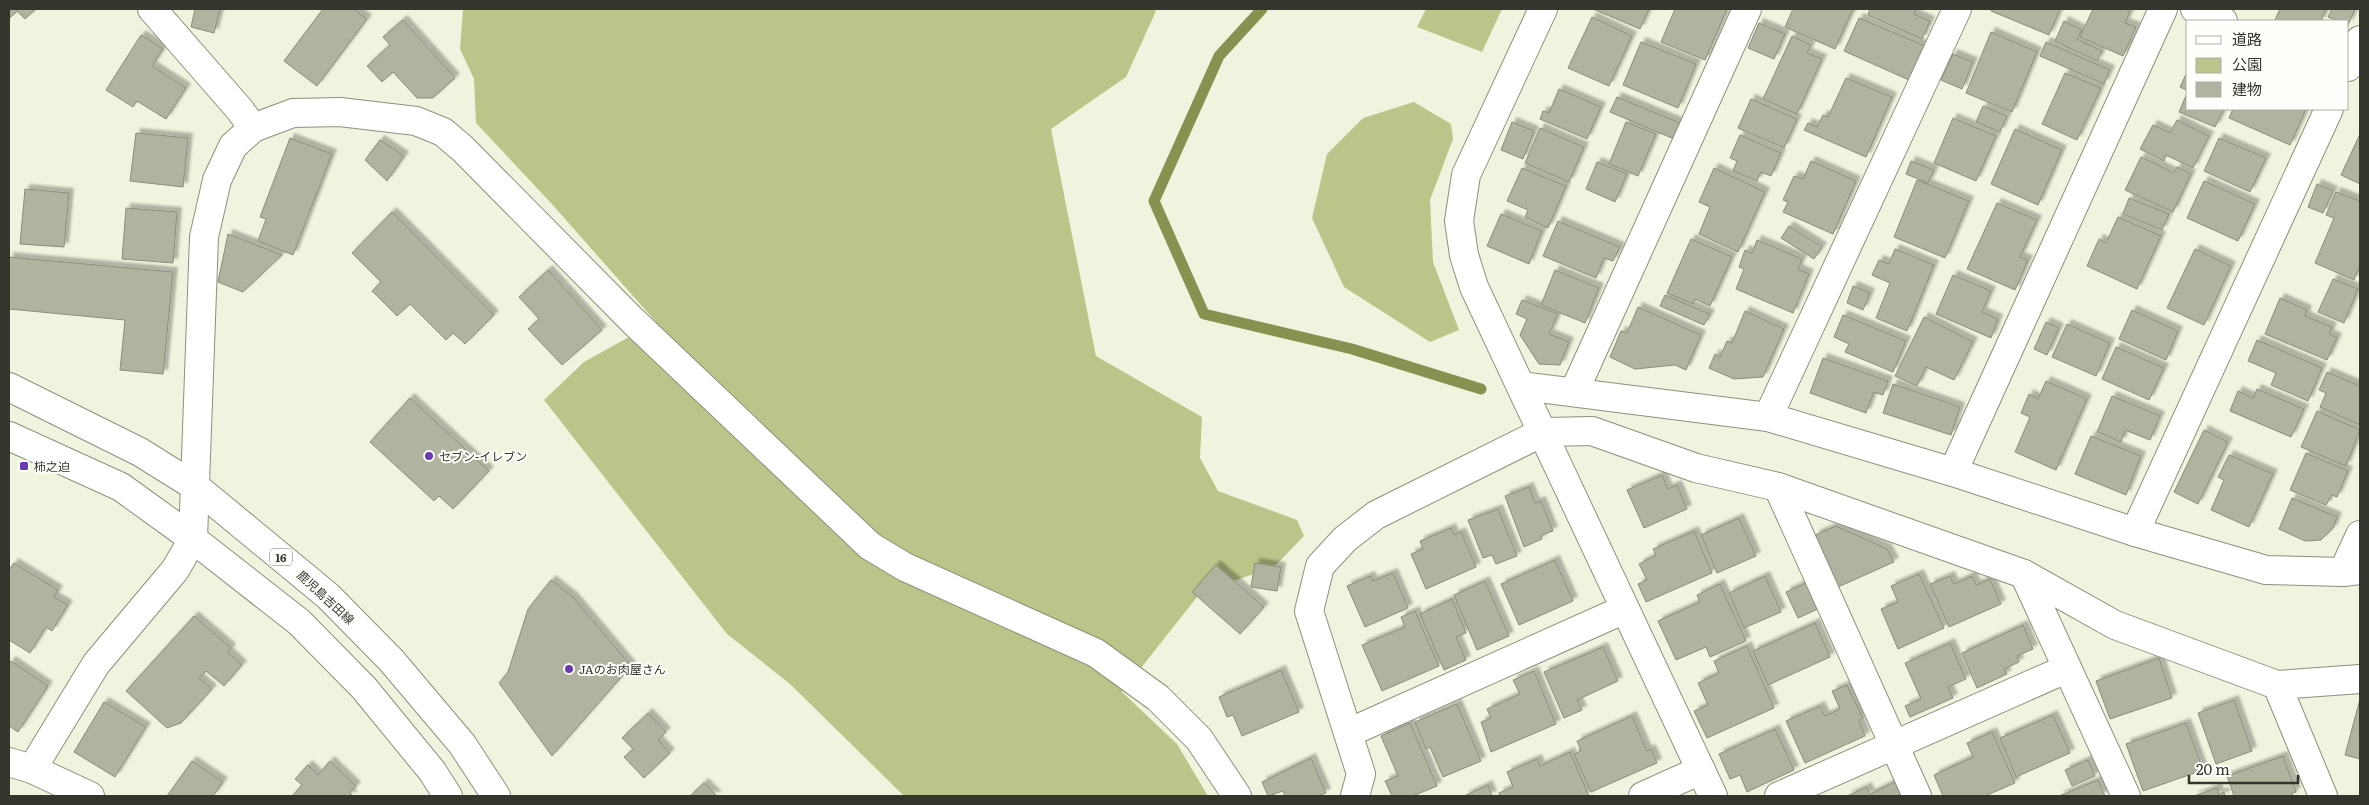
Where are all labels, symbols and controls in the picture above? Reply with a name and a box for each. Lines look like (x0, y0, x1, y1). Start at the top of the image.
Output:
legend (2186, 20, 2349, 110)
text: 道路 (2232, 27, 2262, 50)
text: 公園 (2232, 52, 2262, 75)
text: 建物 (2232, 77, 2262, 100)
place label: セブン-イレブン (439, 447, 527, 465)
marker: セブン-イレブン (423, 450, 435, 462)
place label: 柿之迫 (34, 457, 70, 475)
marker: 柿之迫 (18, 460, 30, 472)
road number: 16 (270, 548, 292, 566)
street label: 鹿児島吉田線 (294, 566, 358, 628)
place label: JAのお肉屋さん (579, 660, 666, 678)
marker: JAのお肉屋さん (563, 663, 575, 675)
scale bar (2189, 752, 2298, 784)
text: 20 m (2196, 757, 2230, 780)

